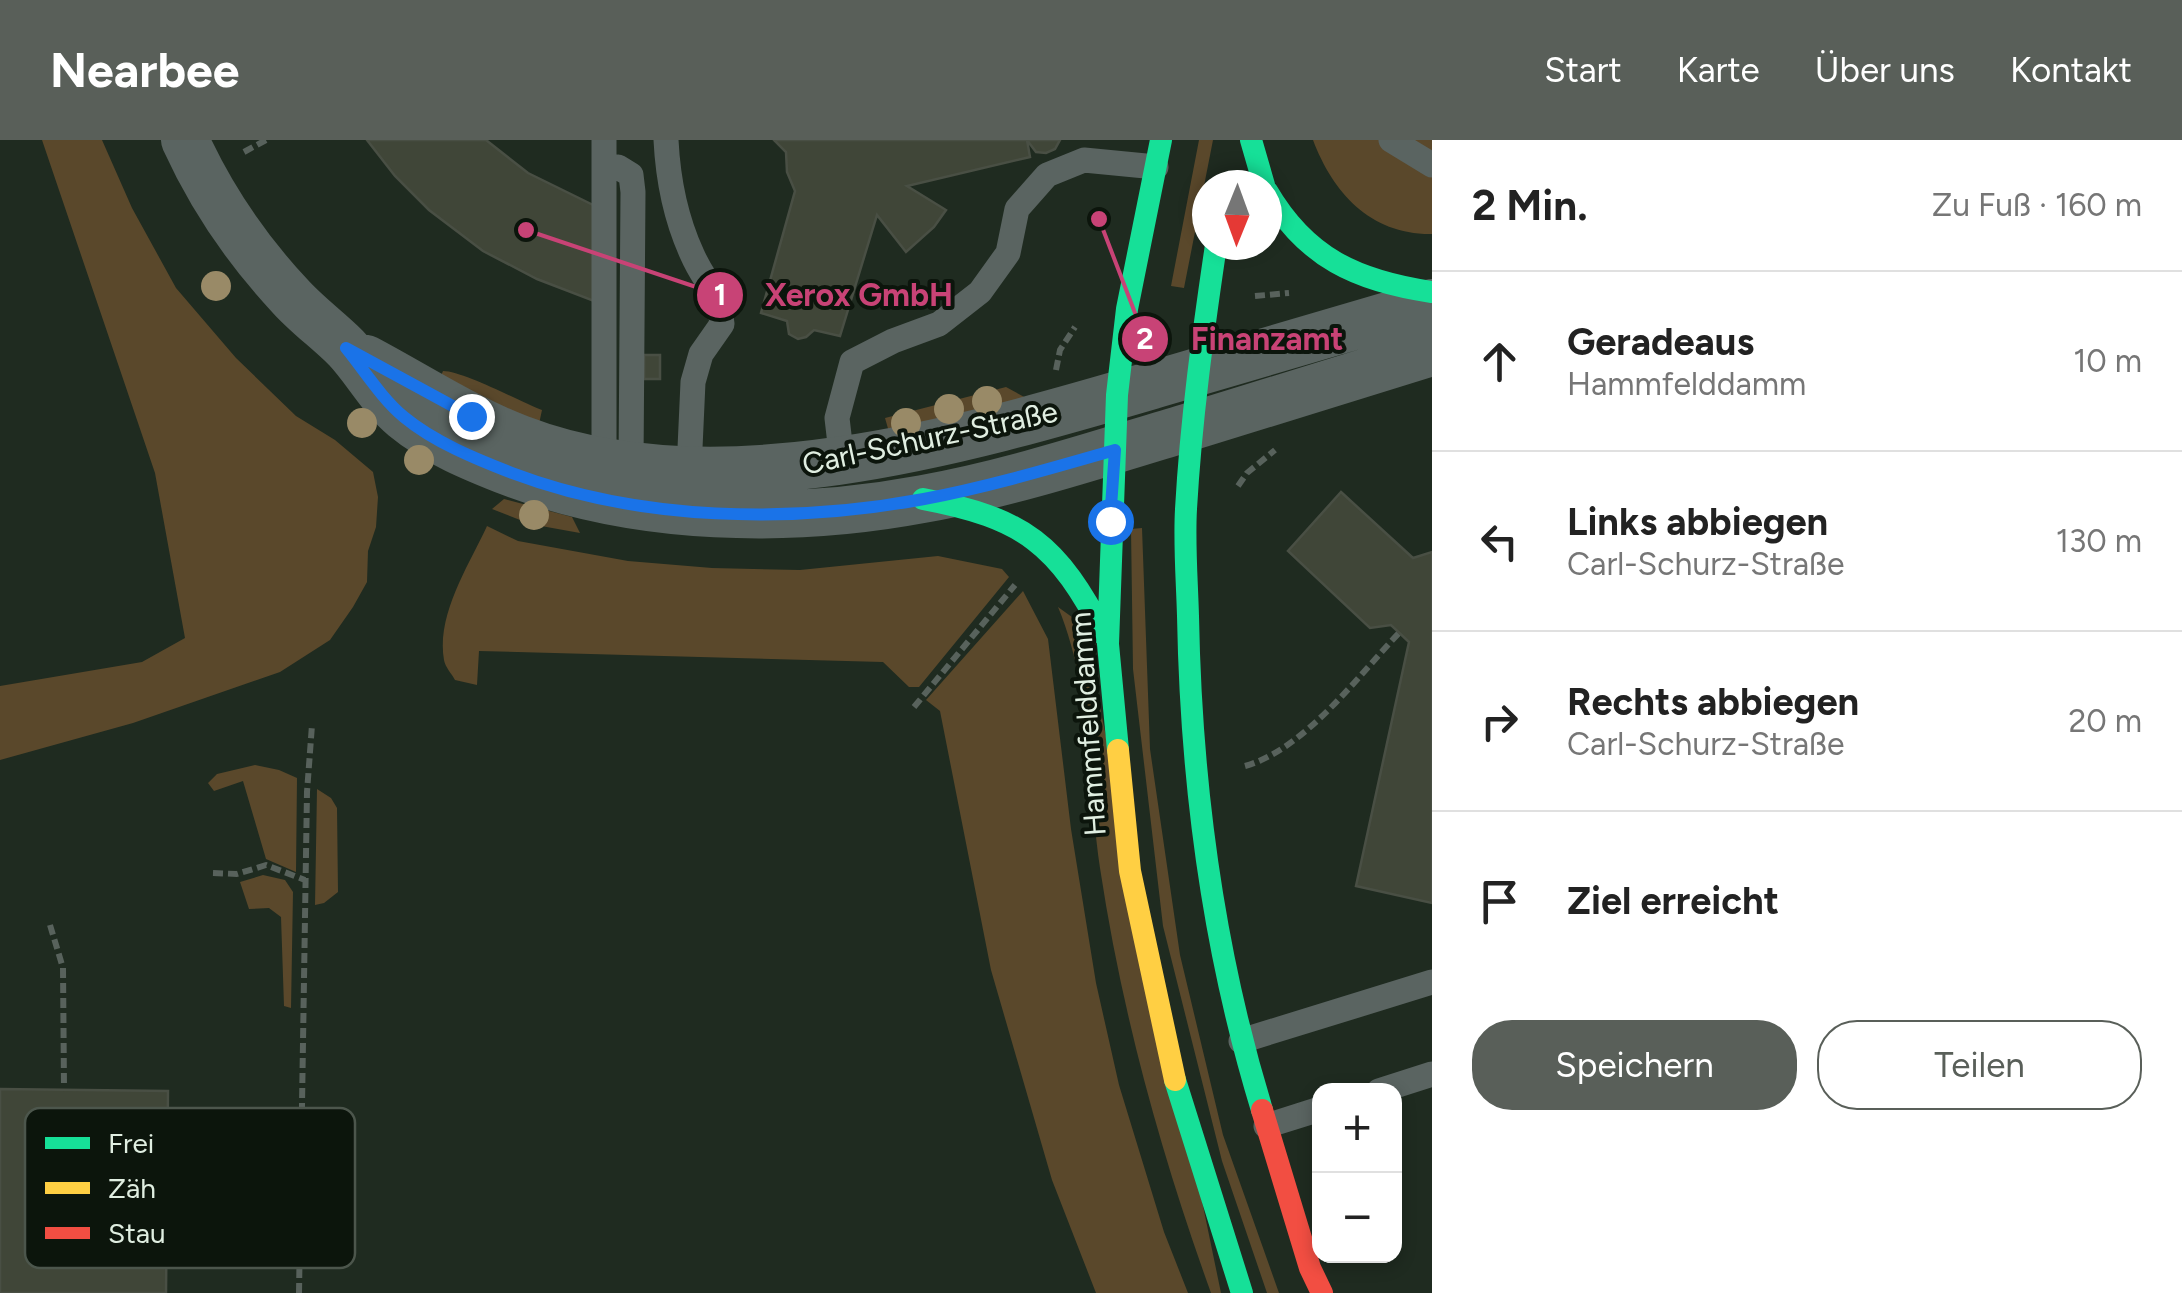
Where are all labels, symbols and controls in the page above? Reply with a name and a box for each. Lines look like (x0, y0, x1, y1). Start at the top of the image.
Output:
text: Nearbee (50, 41, 239, 99)
text: Start (1544, 49, 1622, 91)
text: Karte (1677, 49, 1760, 91)
text: Über uns (1815, 49, 1955, 91)
text: Kontakt (2010, 49, 2132, 91)
north arrow (1192, 170, 1282, 260)
text: 2 Min. (1472, 180, 1588, 231)
text: Zu Fuß · 160 m (1932, 186, 2142, 224)
callout: Xerox GmbH (695, 264, 973, 326)
text: 1 (714, 276, 726, 313)
text: Xerox GmbH (765, 276, 953, 314)
callout: Finanzamt (1120, 308, 1363, 370)
text: Geradeaus (1567, 319, 1754, 365)
text: 2 (1136, 320, 1154, 357)
text: Finanzamt (1191, 320, 1343, 358)
icon: ahead (1472, 334, 1527, 389)
text: 10 m (2073, 342, 2142, 380)
text: Hammfelddamm (1567, 365, 1806, 403)
street label: Carl-Schurz-Straße (799, 392, 1061, 483)
route end (449, 394, 495, 440)
route start (1088, 499, 1134, 545)
text: Links abbiegen (1567, 499, 1828, 545)
icon: left (1472, 514, 1527, 569)
text: 130 m (2056, 522, 2142, 560)
text: Carl-Schurz-Straße (1567, 545, 1845, 583)
street label: Hammfelddamm (1061, 611, 1114, 837)
text: Rechts abbiegen (1567, 679, 1859, 725)
icon: right (1472, 694, 1527, 749)
text: 20 m (2068, 702, 2142, 740)
text: Carl-Schurz-Straße (1567, 725, 1845, 763)
icon: arrive (1472, 874, 1527, 929)
text: Ziel erreicht (1567, 878, 1779, 924)
button: Speichern (1472, 1020, 1797, 1110)
button: Teilen (1817, 1020, 2142, 1110)
map controls (1312, 1083, 1402, 1263)
button: + (1312, 1083, 1402, 1173)
legend (25, 1108, 355, 1268)
text: Frei (108, 1126, 154, 1160)
text: Zäh (108, 1171, 156, 1205)
button: − (1312, 1173, 1402, 1263)
text: Stau (108, 1216, 166, 1250)

